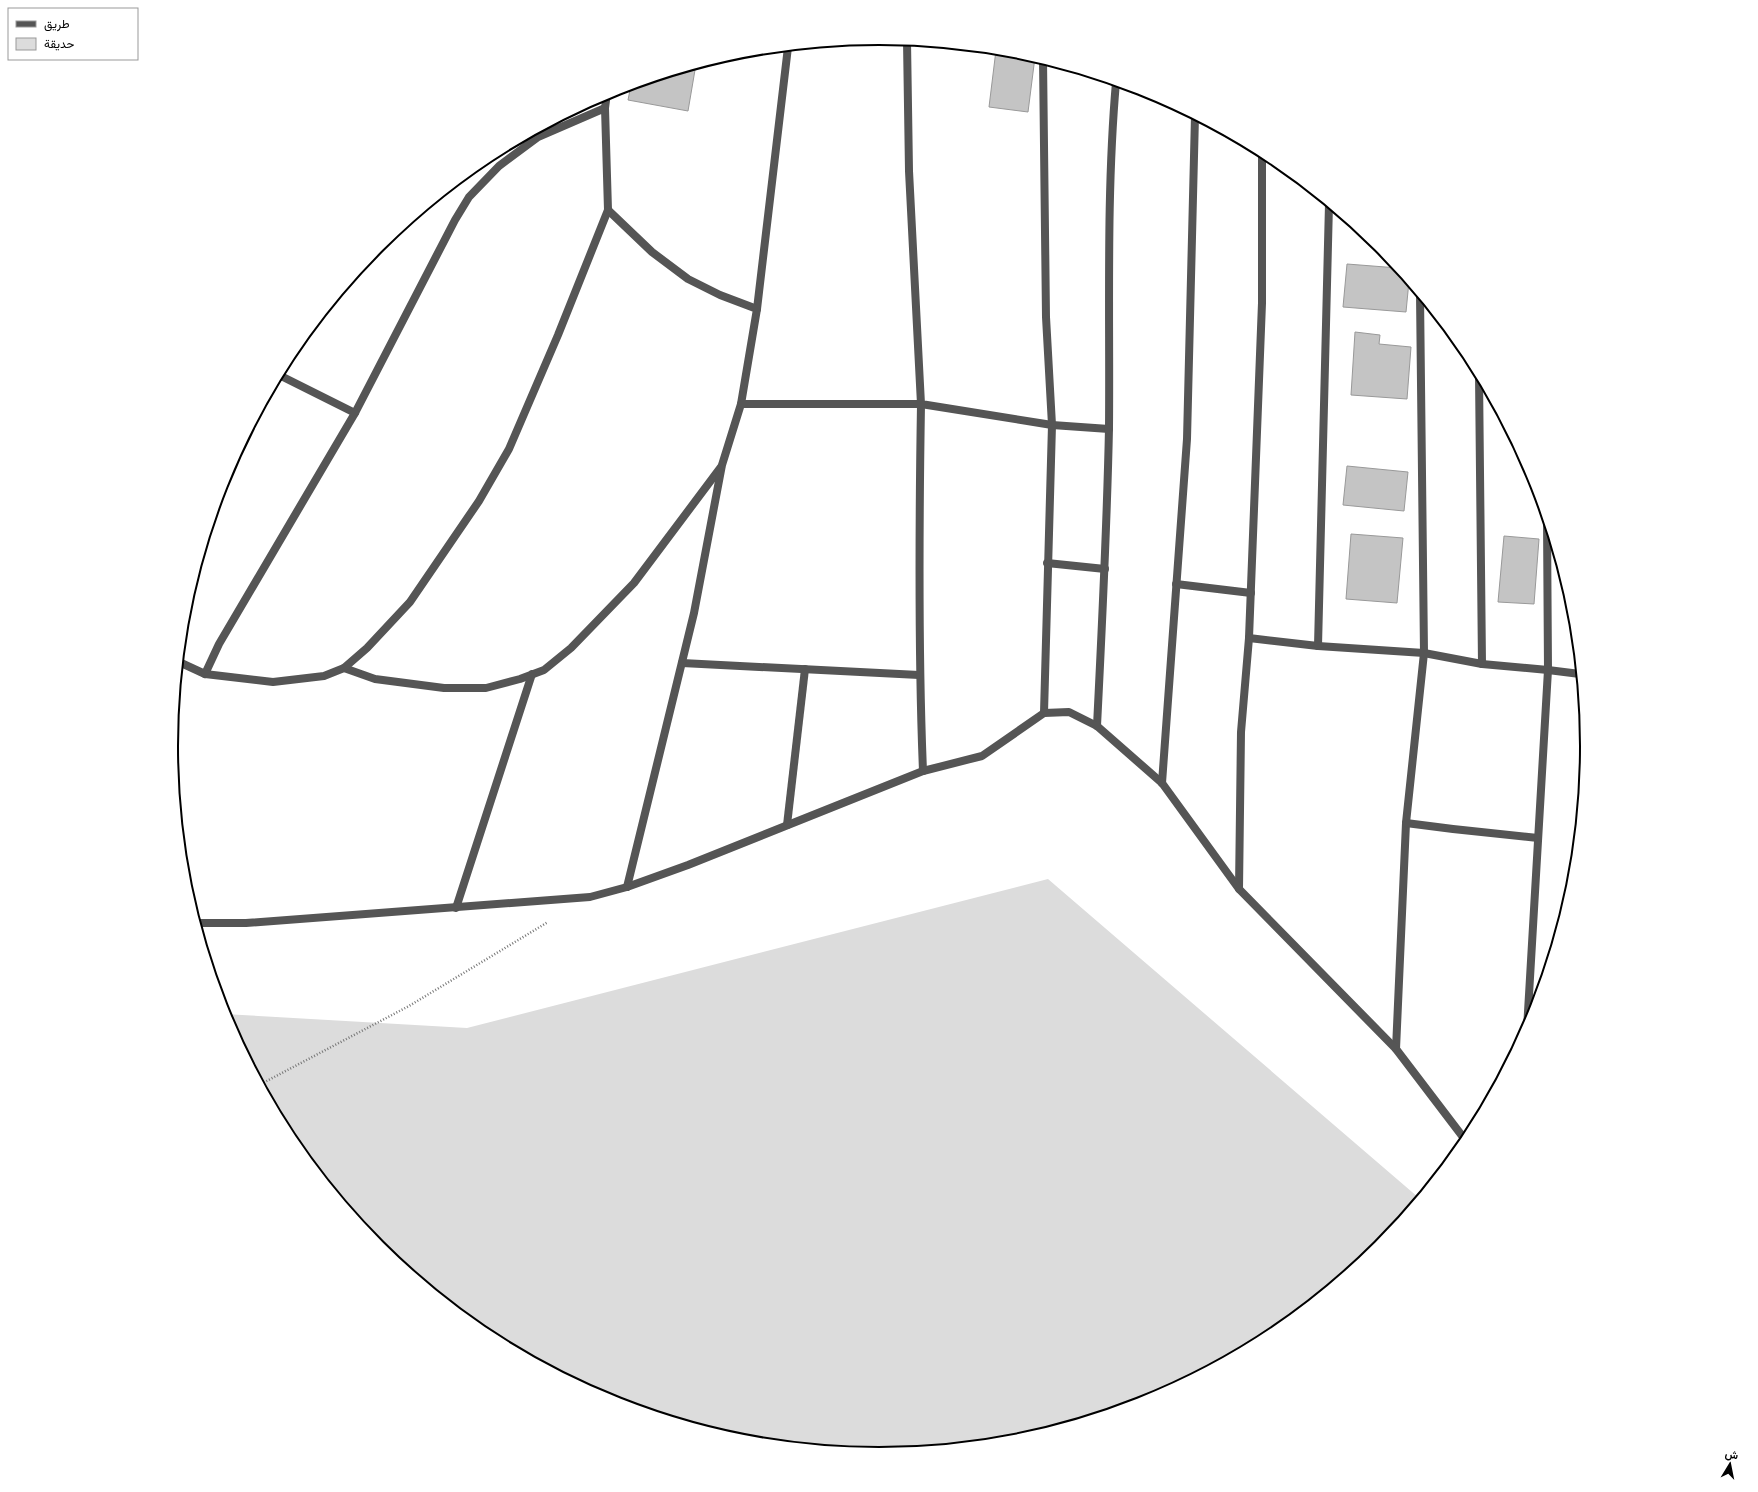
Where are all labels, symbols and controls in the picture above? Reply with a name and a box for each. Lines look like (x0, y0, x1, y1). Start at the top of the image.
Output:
legend (8, 8, 138, 60)
text: طريق (44, 16, 70, 33)
text: حديقة (44, 36, 74, 53)
north arrow (1710, 1444, 1750, 1484)
text: ش (1724, 1446, 1739, 1463)

